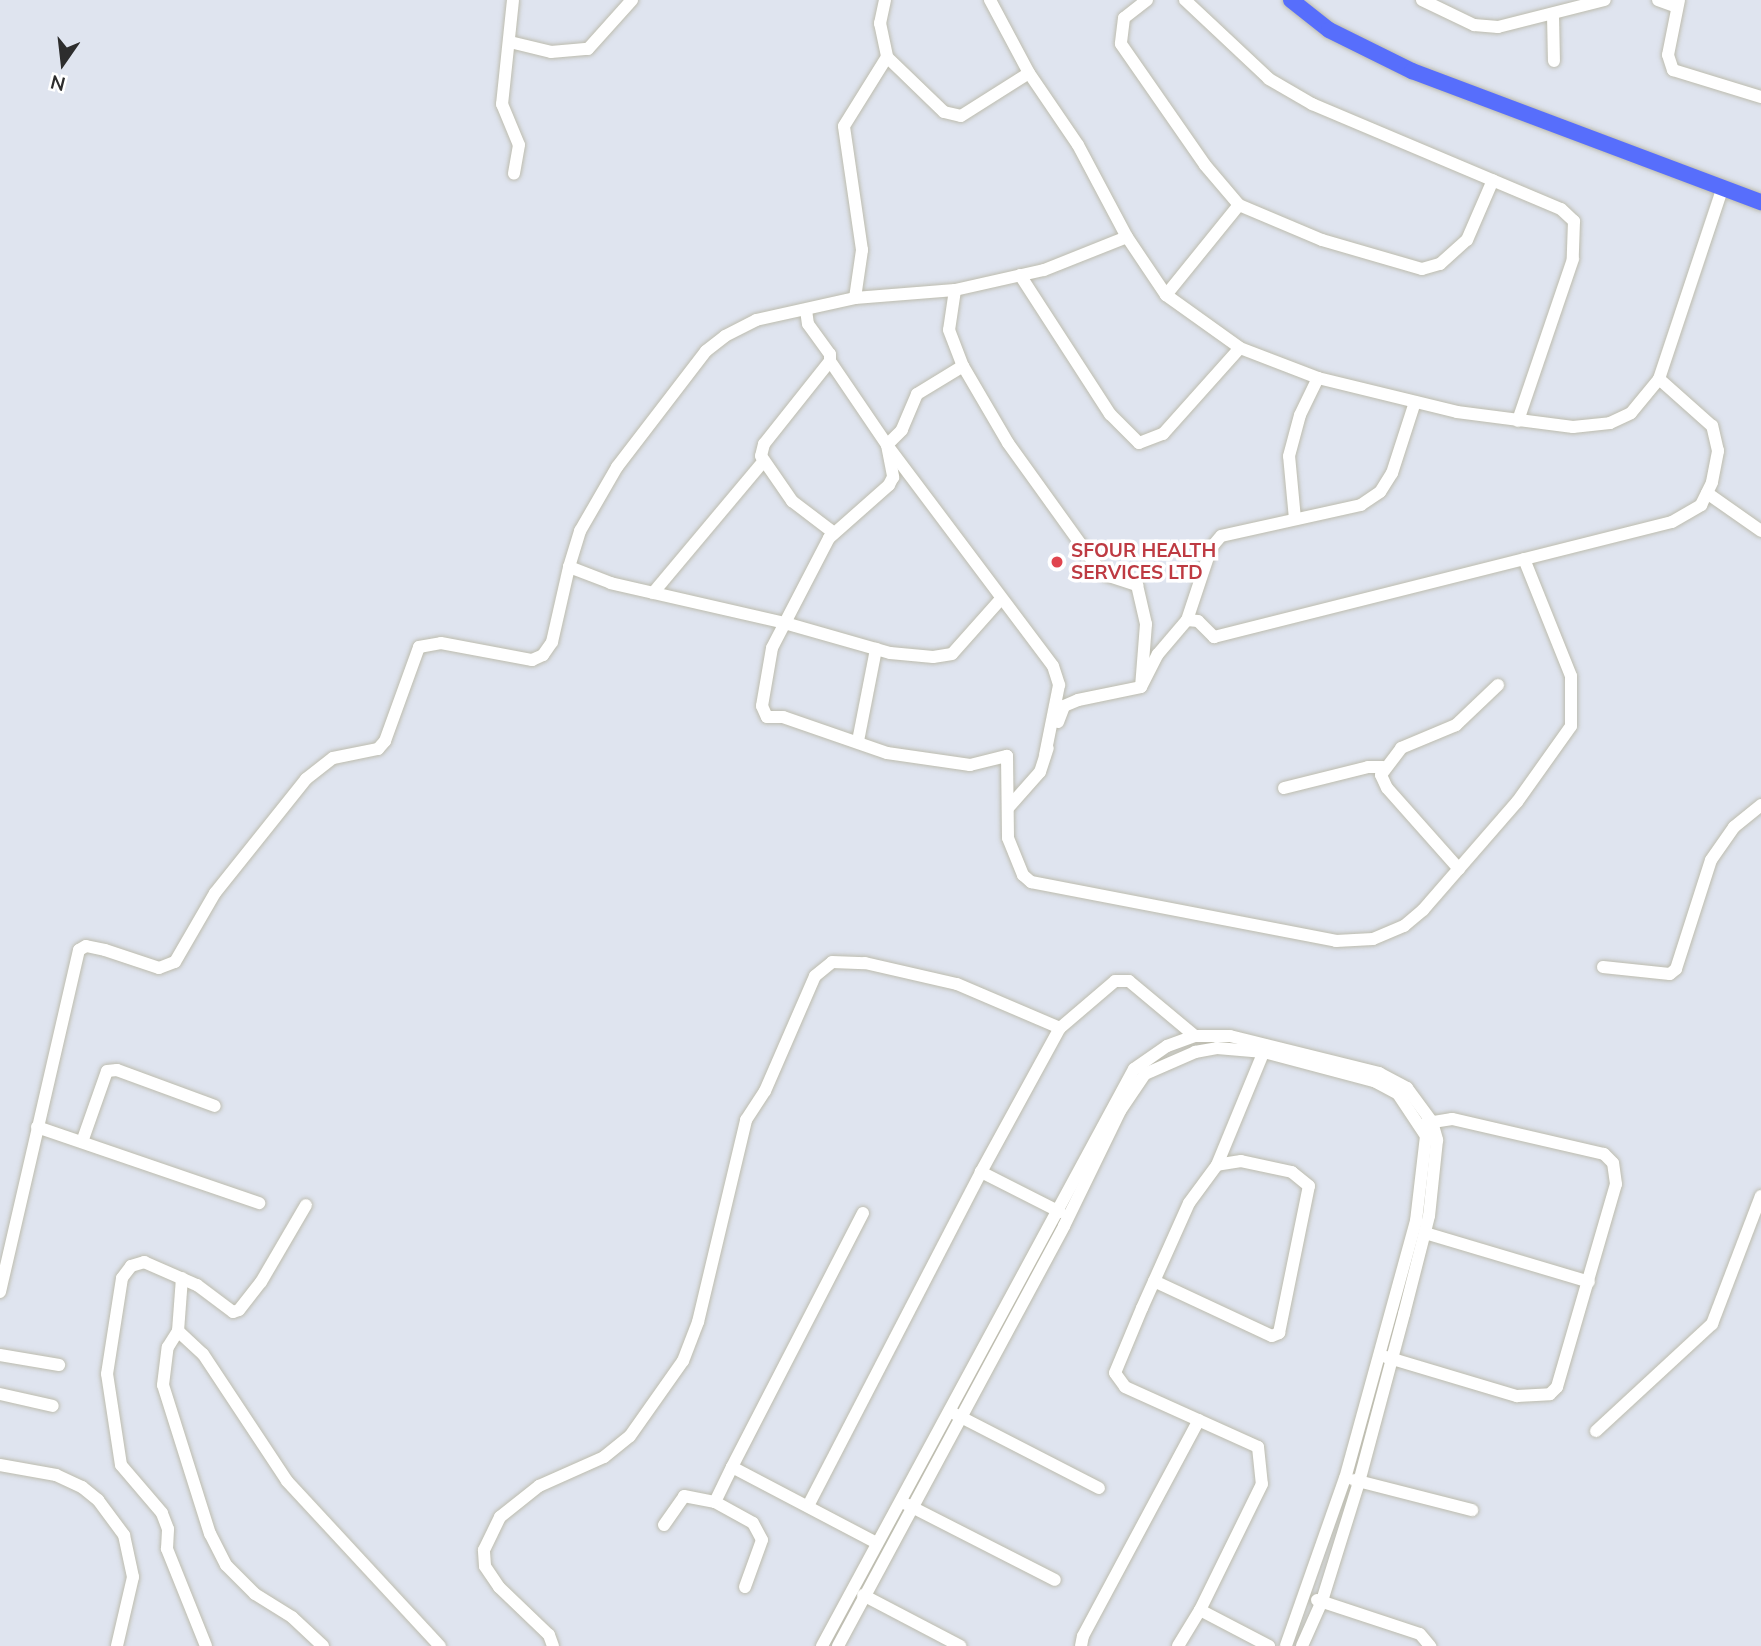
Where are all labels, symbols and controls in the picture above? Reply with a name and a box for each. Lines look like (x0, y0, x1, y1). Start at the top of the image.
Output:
north arrow (28, 28, 98, 98)
text: N (48, 70, 68, 97)
place label: SFOUR HEALTH SERVICES LTD (1071, 540, 1216, 584)
marker: SFOUR HEALTH SERVICES LTD (1049, 554, 1065, 570)

